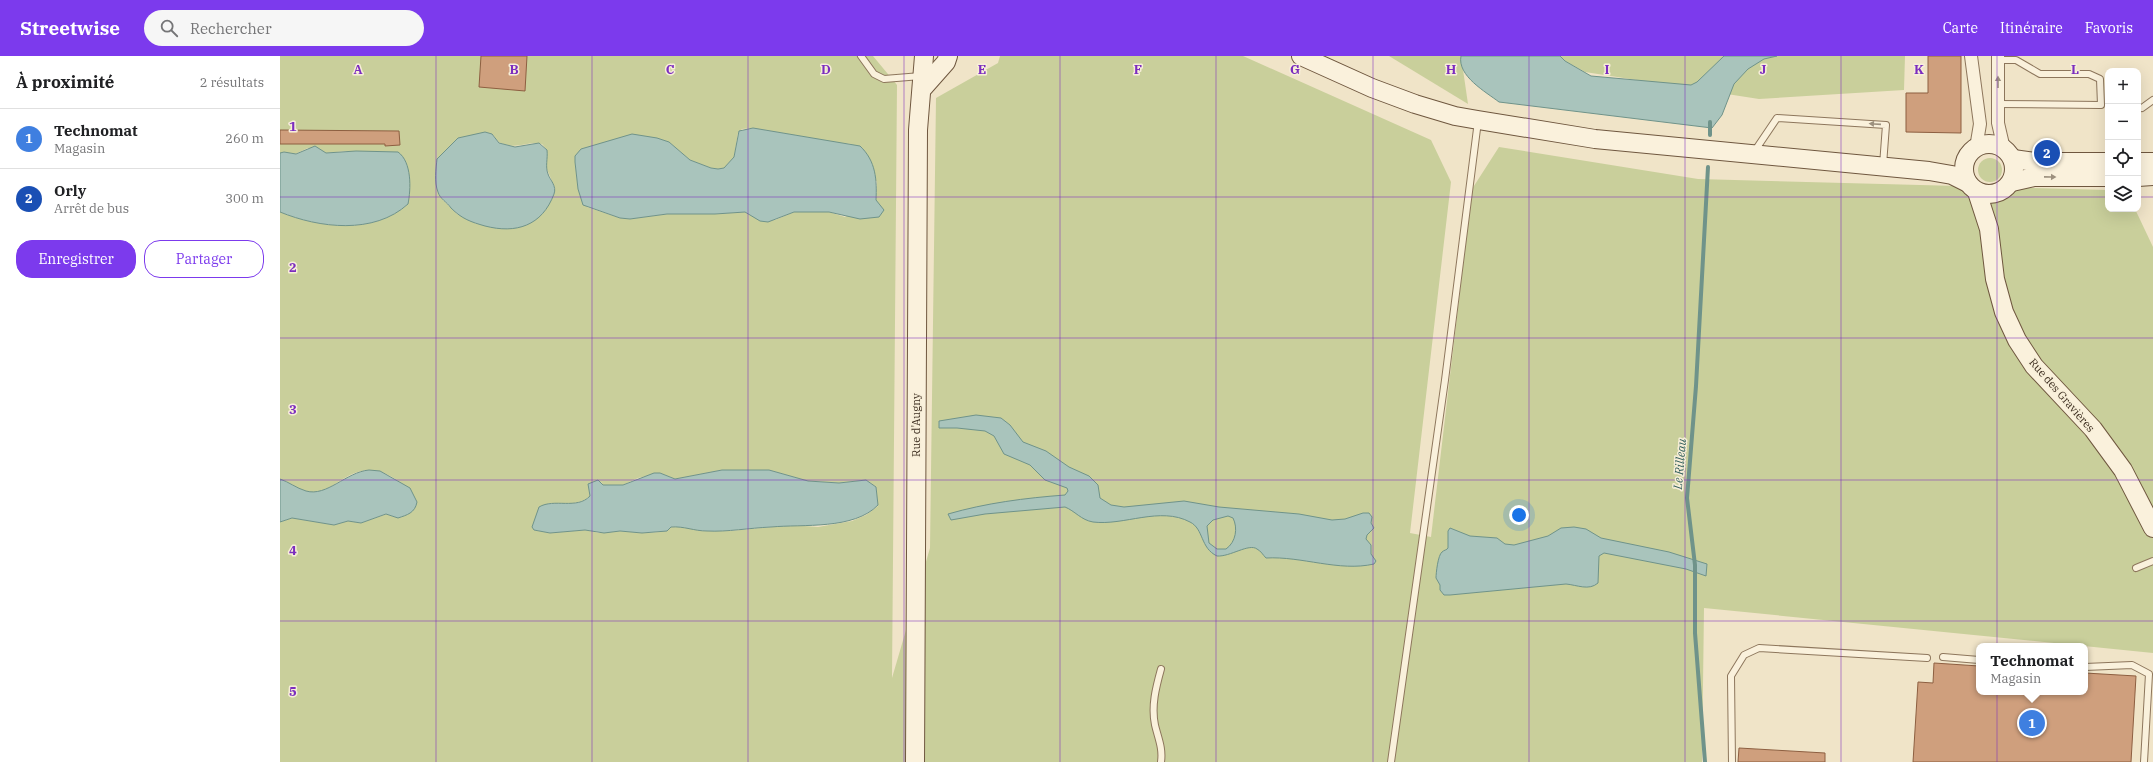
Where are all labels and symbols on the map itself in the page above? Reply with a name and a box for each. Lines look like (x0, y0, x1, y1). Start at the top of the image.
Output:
text: A (353, 61, 363, 78)
text: B (509, 61, 519, 78)
text: C (666, 61, 675, 78)
text: D (821, 61, 831, 78)
text: E (978, 61, 986, 78)
text: F (1134, 61, 1142, 78)
text: G (1290, 61, 1300, 78)
text: H (1446, 61, 1457, 78)
text: I (1605, 61, 1610, 78)
text: J (1760, 61, 1767, 78)
text: K (1914, 61, 1924, 78)
text: L (2071, 61, 2079, 78)
one-way arrow (1995, 75, 2001, 88)
text: 1 (289, 118, 297, 135)
one-way arrow (1869, 120, 1881, 127)
pin: 2 (2034, 138, 2060, 168)
one-way arrow (2044, 174, 2057, 180)
text: 2 (289, 259, 297, 276)
street label: Rue des Gravières (2026, 355, 2098, 435)
street label: Rue d'Augny (909, 393, 923, 457)
text: 3 (289, 401, 297, 418)
water label: Le Rilleau (1670, 438, 1689, 491)
your location (1509, 505, 1529, 525)
text: 4 (289, 542, 297, 559)
text: 5 (289, 683, 297, 700)
pin: 1 (2019, 708, 2045, 738)

